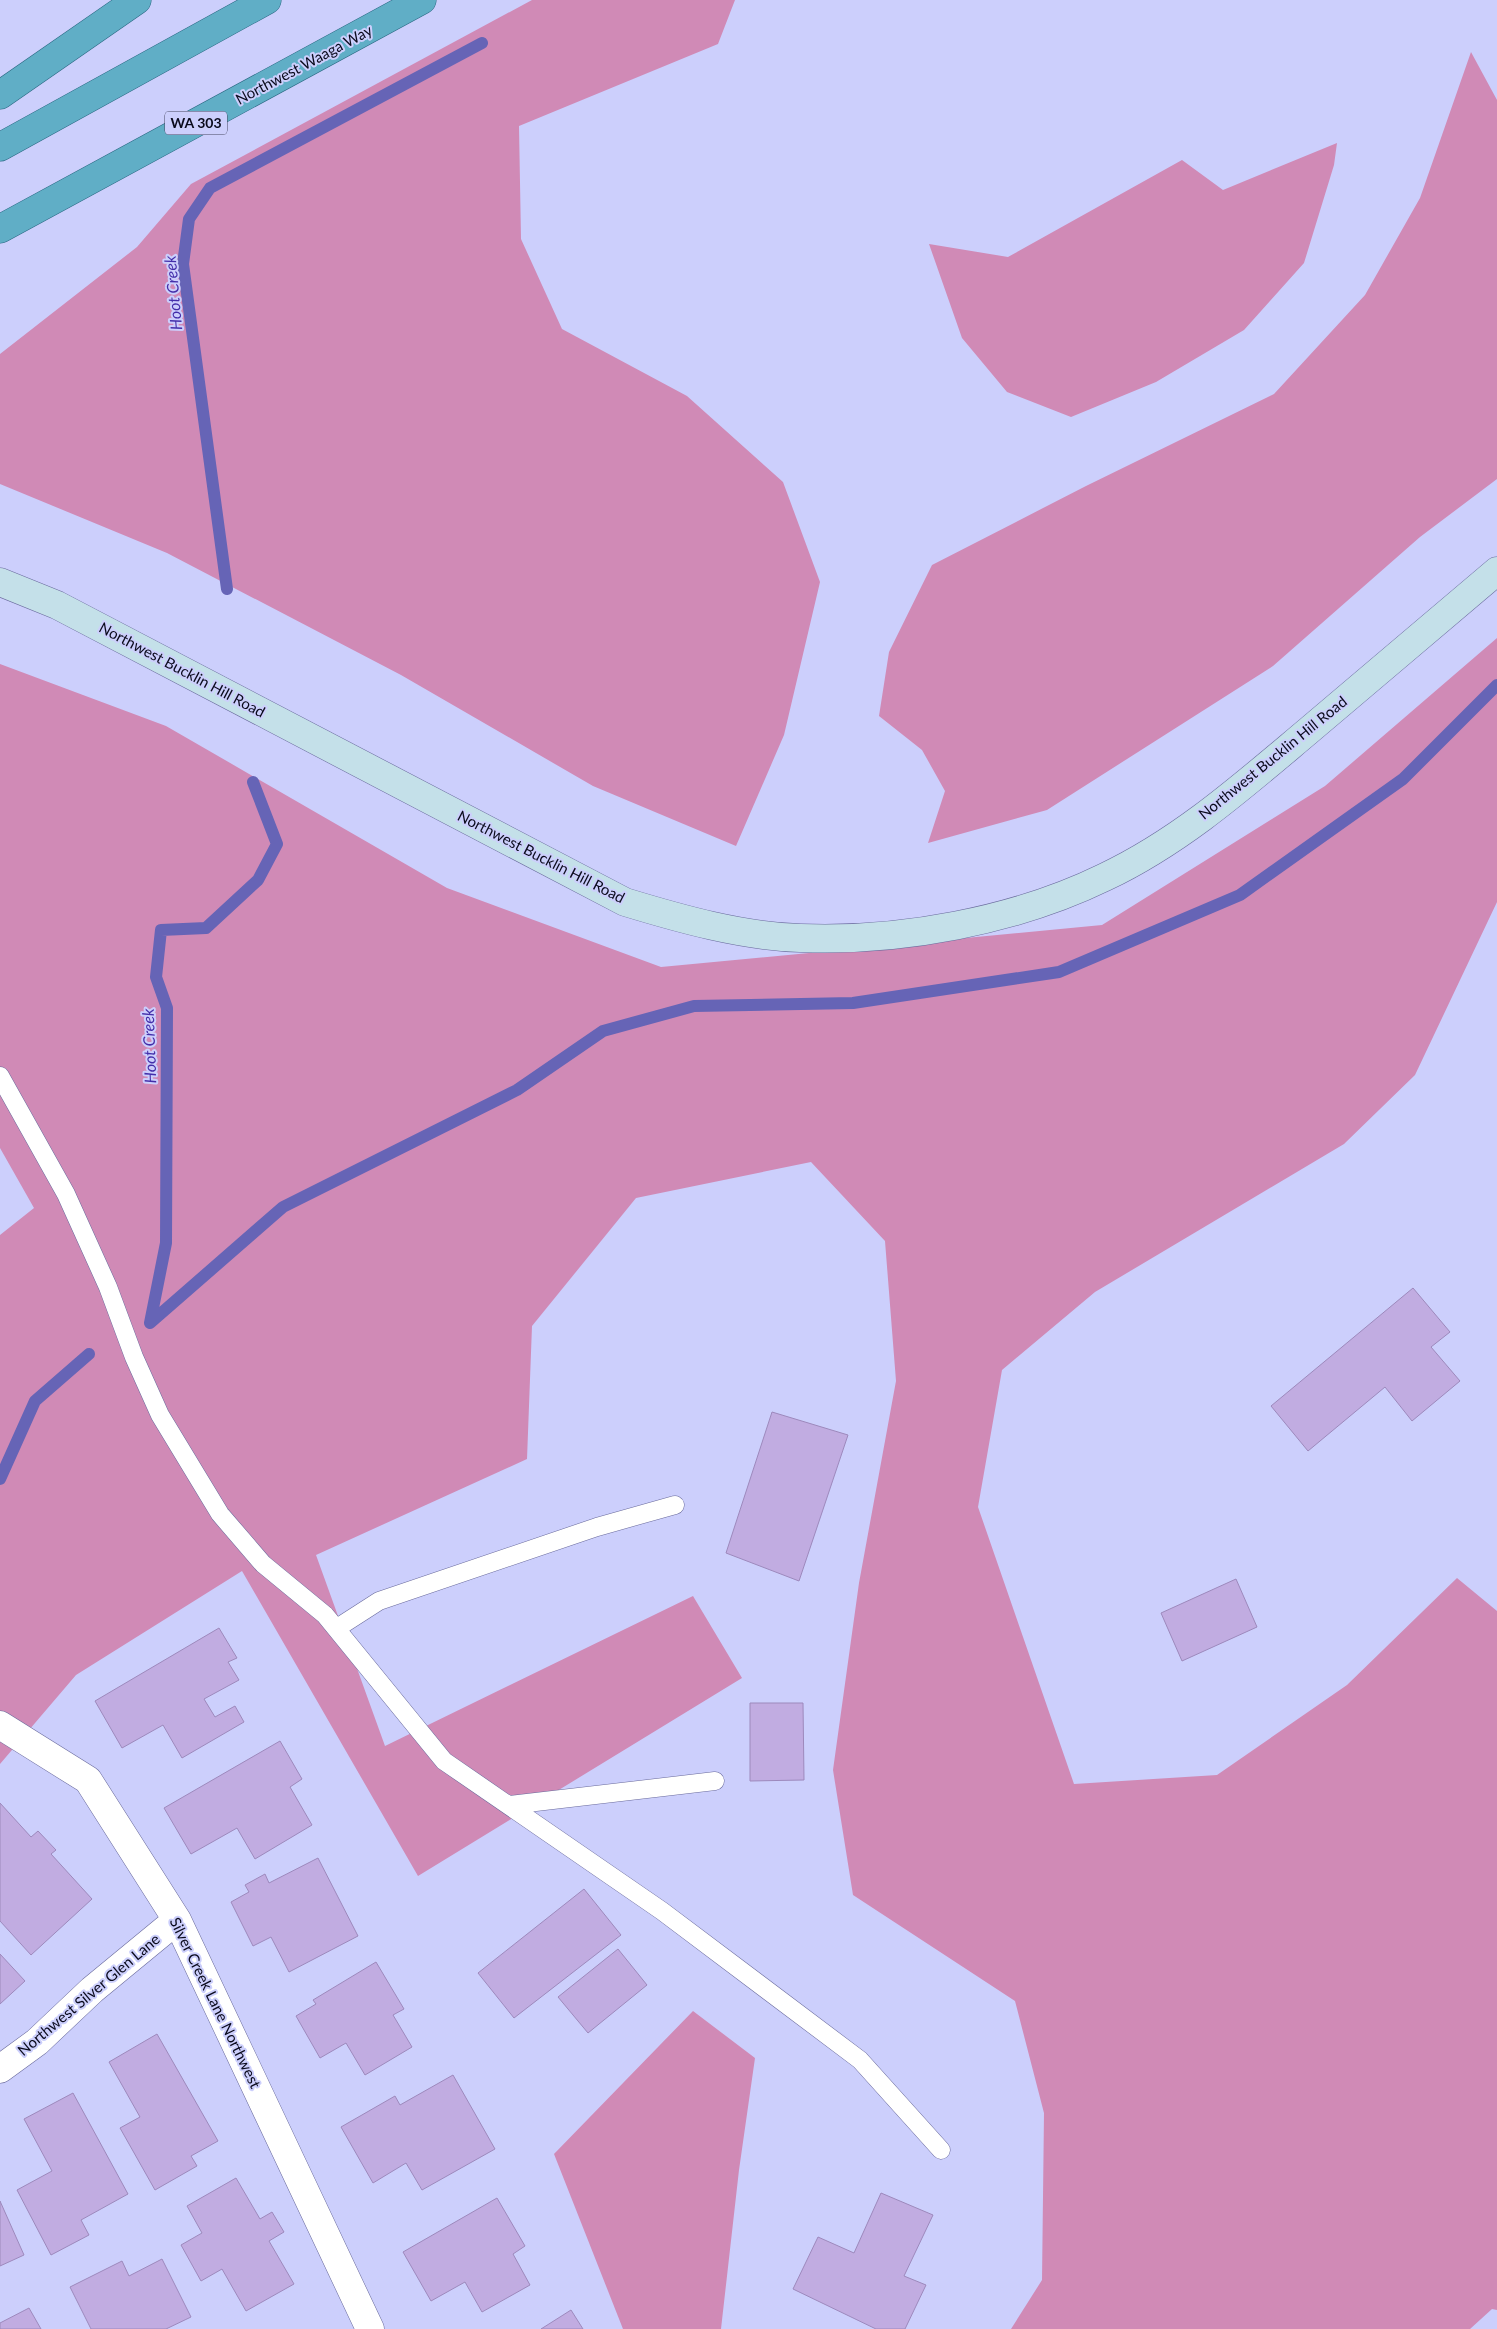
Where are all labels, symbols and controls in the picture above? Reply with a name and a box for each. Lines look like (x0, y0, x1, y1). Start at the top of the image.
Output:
street label: Northwest Waaga Way (232, 20, 375, 108)
road number: WA 303 (165, 112, 227, 134)
water label: Hoot Creek (160, 254, 185, 331)
street label: Northwest Bucklin Hill Road (96, 618, 269, 721)
street label: Northwest Bucklin Hill Road (1195, 692, 1350, 823)
street label: Northwest Bucklin Hill Road (455, 806, 628, 906)
water label: Hoot Creek (138, 1008, 159, 1084)
street label: Silver Creek Lane Northwest (167, 1914, 265, 2091)
street label: Northwest Silver Glen Lane (14, 1929, 163, 2059)

